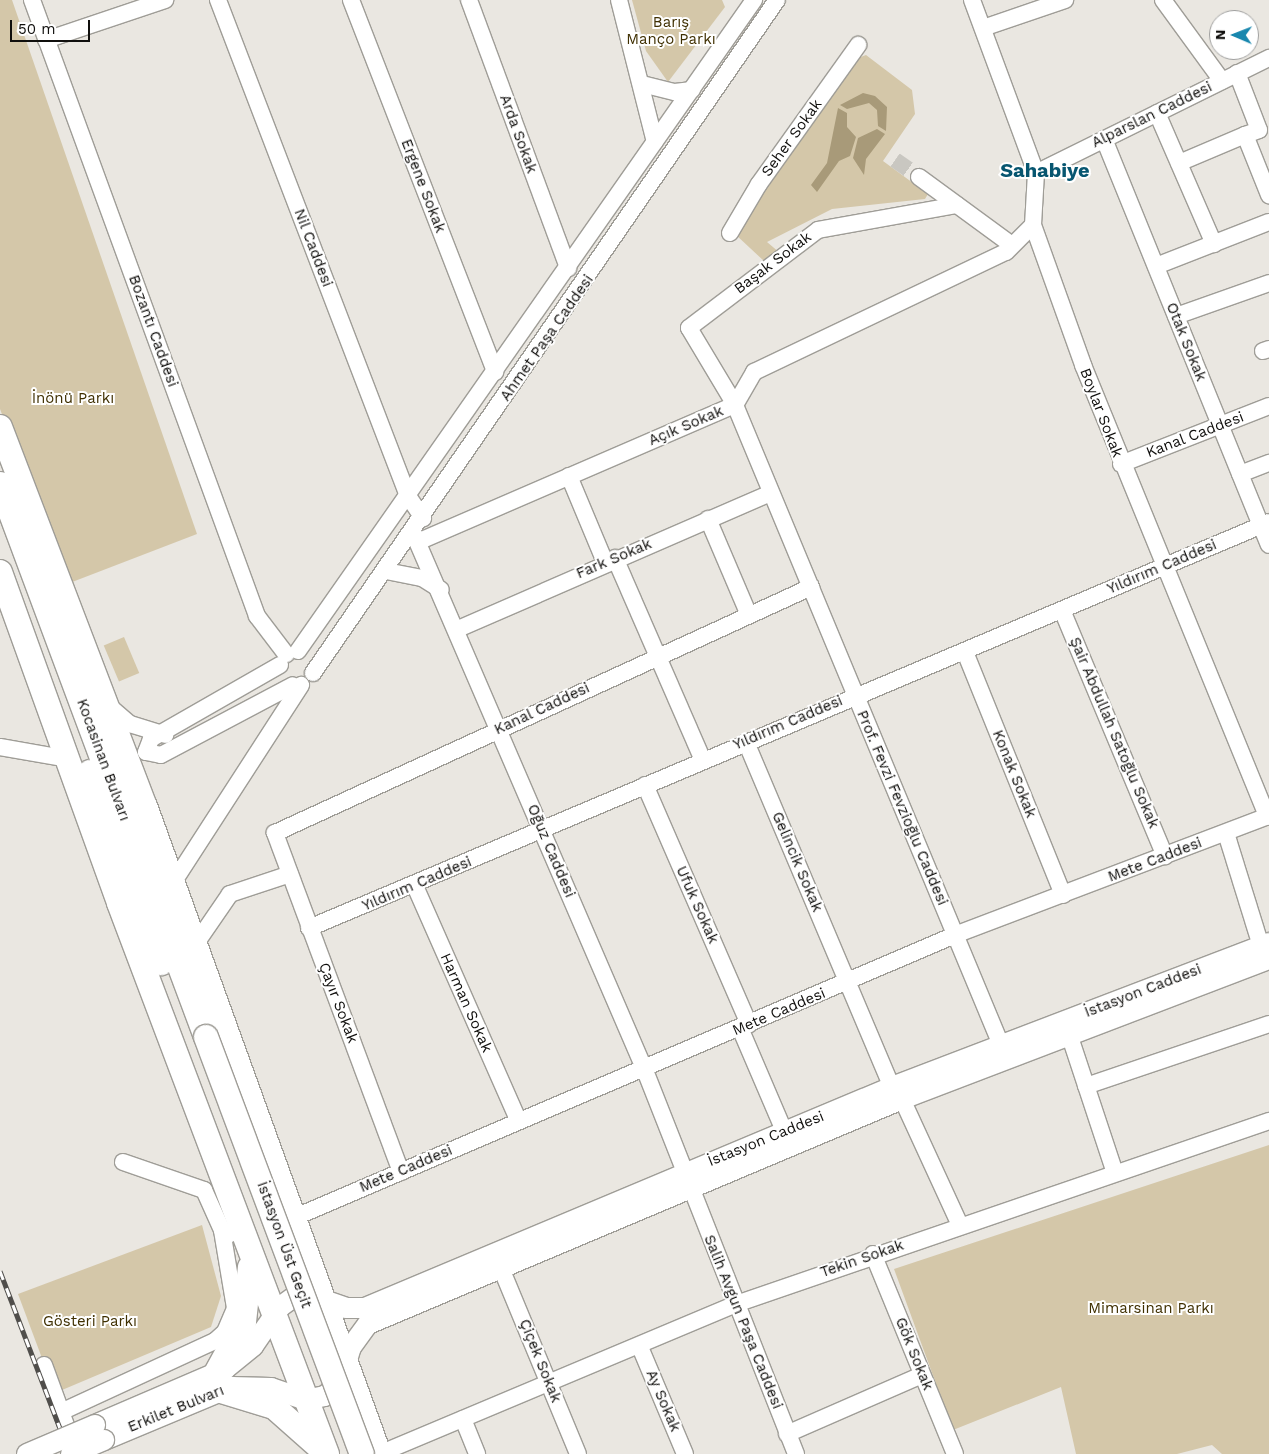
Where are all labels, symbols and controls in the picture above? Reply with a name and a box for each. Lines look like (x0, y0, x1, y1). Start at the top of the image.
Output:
scale bar (12, 10, 92, 42)
north arrow (1209, 10, 1259, 60)
park label: Barış Manço Parkı (626, 13, 716, 48)
text: 50 m (18, 20, 55, 38)
text: N (1212, 29, 1228, 40)
street label: Alparslan Caddesi (1089, 78, 1215, 152)
street label: Arda Sokak (495, 92, 541, 176)
street label: Seher Sokak (758, 96, 826, 180)
street label: Ergene Sokak (397, 137, 449, 235)
district label: Sahabiye (1000, 158, 1090, 182)
street label: Nil Caddesi (290, 206, 336, 290)
street label: Başak Sokak (731, 228, 815, 298)
street label: Ahmet Paşa Caddesi (496, 271, 598, 405)
street label: Bozantı Caddesi (124, 273, 182, 389)
street label: Otak Sokak (1162, 300, 1210, 384)
street label: Boylar Sokak (1076, 366, 1126, 460)
park label: İnönü Parkı (32, 390, 114, 408)
street label: Açık Sokak (646, 402, 726, 450)
street label: Kanal Caddesi (1143, 408, 1247, 462)
street label: Fark Sokak (573, 535, 655, 583)
street label: Yıldırım Caddesi (1104, 536, 1220, 598)
street label: Şair Abdullah Satoğlu Sokak (1065, 634, 1163, 832)
street label: Kanal Caddesi (491, 679, 593, 739)
street label: Yıldırım Caddesi (730, 692, 846, 754)
street label: Kocasinan Bulvarı (73, 696, 133, 824)
street label: Prof. Fevzi Fevzioğlu Caddesi (853, 708, 951, 908)
street label: Konak Sokak (988, 727, 1040, 821)
street label: Oğuz Caddesi (523, 802, 579, 900)
street label: Gelincik Sokak (768, 809, 826, 915)
street label: Mete Caddesi (1105, 834, 1205, 886)
street label: Yıldırım Caddesi (359, 853, 475, 915)
street label: Ufuk Sokak (672, 863, 722, 947)
street label: Harman Sokak (436, 951, 496, 1055)
street label: Çayır Sokak (314, 960, 362, 1046)
street label: İstasyon Caddesi (1082, 960, 1204, 1022)
street label: Mete Caddesi (730, 984, 828, 1040)
street label: İstasyon Caddesi (705, 1107, 827, 1171)
street label: Mete Caddesi (357, 1141, 455, 1197)
street label: İstasyon Üst Geçit (253, 1179, 315, 1311)
street label: Salih Avgun Paşa Caddesi (700, 1232, 786, 1412)
street label: Tekin Sokak (818, 1236, 906, 1282)
park label: Mimarsinan Parkı (1088, 1300, 1214, 1318)
park label: Gösteri Parkı (43, 1313, 137, 1331)
street label: Gök Sokak (891, 1315, 937, 1393)
street label: Çiçek Sokak (515, 1316, 565, 1406)
street label: Ay Sokak (642, 1367, 684, 1435)
street label: Erkilet Bulvarı (125, 1382, 227, 1436)

